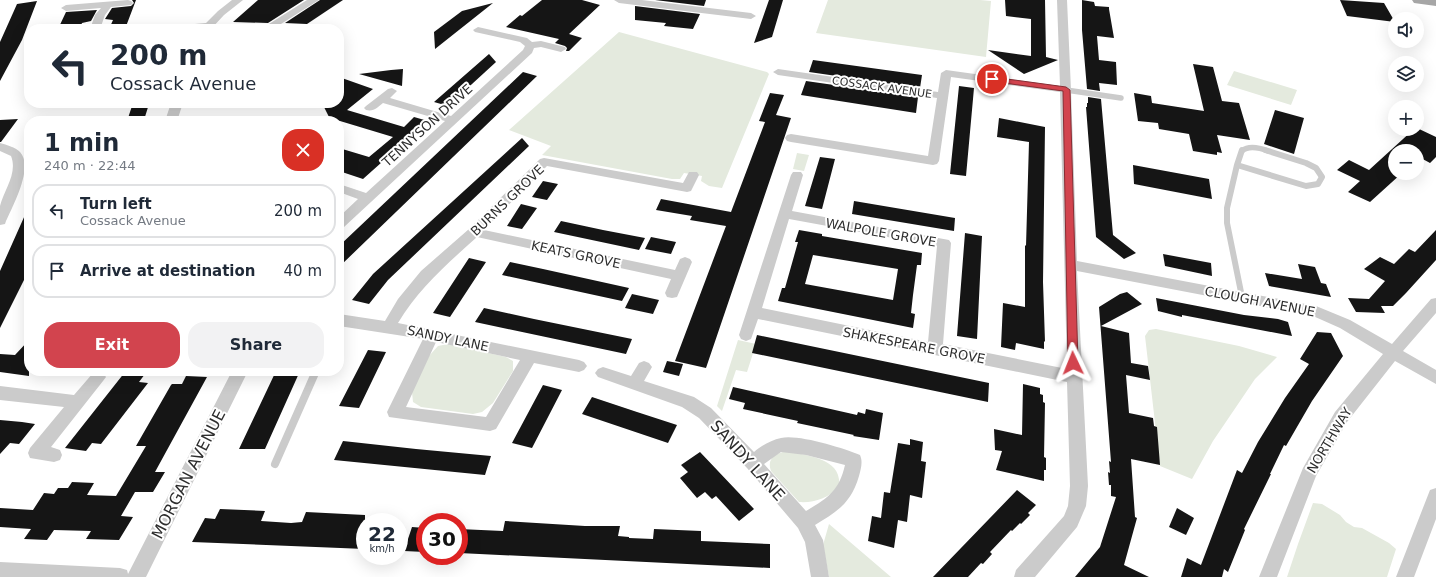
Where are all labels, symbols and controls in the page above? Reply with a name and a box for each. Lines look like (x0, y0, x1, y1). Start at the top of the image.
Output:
map controls (1388, 12, 1424, 180)
button: sound (1388, 12, 1424, 48)
text: 200 m (110, 39, 207, 72)
icon: left (44, 40, 96, 92)
button: layers (1388, 56, 1424, 92)
pin (975, 62, 1009, 96)
icon: arrive (981, 68, 1003, 90)
text: Cossack Avenue (110, 73, 256, 94)
street label: COSSACK AVENUE (831, 74, 933, 101)
street label: TENNYSON DRIVE (379, 81, 475, 170)
button: + (1388, 100, 1424, 136)
text: 1 min (44, 129, 119, 157)
button: close (282, 129, 324, 171)
button: − (1388, 144, 1424, 180)
text: 240 m · 22:44 (44, 158, 135, 173)
street label: BURNS GROVE (468, 162, 547, 239)
text: Turn left (80, 195, 152, 213)
icon: left (46, 200, 68, 222)
text: 200 m (274, 202, 322, 220)
text: Cossack Avenue (80, 213, 186, 228)
street label: WALPOLE GROVE (824, 215, 937, 250)
street label: KEATS GROVE (530, 238, 622, 271)
icon: arrive (46, 260, 68, 282)
text: Arrive at destination (80, 262, 255, 280)
text: 40 m (284, 262, 322, 280)
street label: CLOUGH AVENUE (1203, 283, 1316, 320)
button: Exit (44, 322, 180, 368)
button: Share (188, 322, 324, 368)
street label: SANDY LANE (406, 323, 490, 354)
street label: SHAKESPEARE GROVE (842, 324, 986, 367)
position arrow (1052, 342, 1094, 384)
street label: NORTHWAY (1304, 405, 1355, 476)
street label: MORGAN AVENUE (148, 406, 229, 542)
street label: SANDY LANE (706, 416, 789, 505)
speed limit sign: 30 (416, 513, 468, 565)
text: 22 (368, 522, 396, 546)
text: km/h (369, 543, 395, 554)

